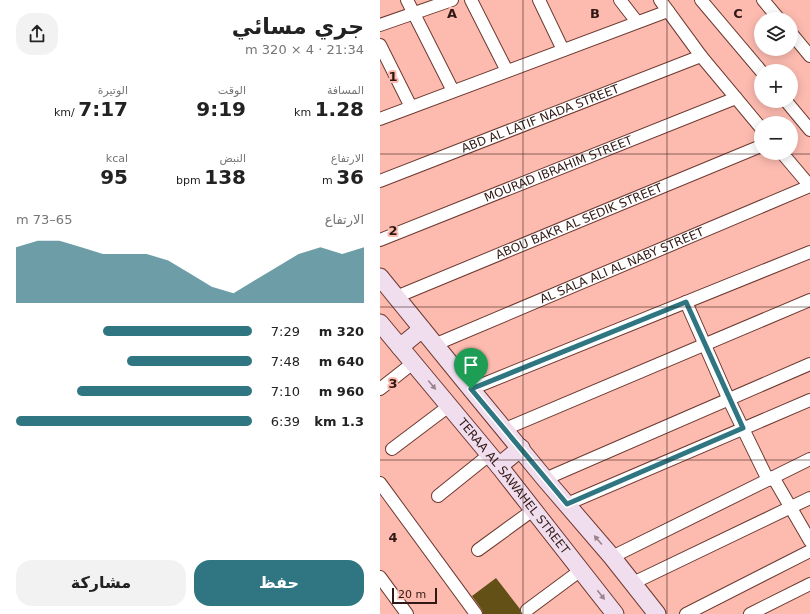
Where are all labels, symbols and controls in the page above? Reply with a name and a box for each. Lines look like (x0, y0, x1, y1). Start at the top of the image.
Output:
text: A (447, 6, 457, 21)
text: B (590, 6, 600, 21)
text: C (733, 6, 743, 21)
map controls (754, 12, 798, 160)
button: layers (754, 12, 798, 56)
button: share (16, 13, 58, 55)
text: جري مسائي (232, 14, 364, 39)
text: 21:34 · 4 × 320 m (245, 42, 364, 57)
button: + (754, 64, 798, 108)
text: 1 (388, 69, 398, 84)
street label: ABD AL LATIF NADA STREET (459, 81, 622, 156)
text: الوتيرة (98, 84, 128, 97)
text: الوقت (218, 84, 246, 97)
text: المسافة (327, 84, 364, 97)
text: 7:17 (78, 97, 128, 121)
text: 9:19 (196, 97, 246, 121)
text: 1.28 (315, 97, 364, 121)
text: /km (54, 106, 78, 119)
text: km (294, 106, 315, 119)
button: − (754, 116, 798, 160)
street label: MOURAD IBRAHIM STREET (482, 133, 635, 205)
text: kcal (106, 152, 128, 165)
text: النبض (219, 152, 246, 165)
text: الارتفاع (331, 152, 364, 165)
text: 95 (100, 165, 128, 189)
text: 138 (204, 165, 246, 189)
text: 36 (336, 165, 364, 189)
text: bpm (176, 174, 204, 187)
text: m (322, 174, 336, 187)
street label: ABOU BAKR AL SEDIK STREET (494, 180, 665, 262)
text: 65–73 m (16, 212, 72, 227)
text: الارتفاع (325, 212, 364, 227)
text: 2 (388, 223, 398, 238)
street label: AL SALA ALI AL NABY STREET (538, 224, 707, 306)
text: 7:29 (271, 324, 300, 339)
text: 320 m (319, 324, 364, 339)
pin (454, 348, 488, 389)
text: 7:48 (271, 354, 300, 369)
text: 640 m (319, 354, 364, 369)
icon: arrive (460, 354, 482, 376)
text: 3 (388, 376, 398, 391)
one-way arrow (427, 380, 436, 390)
text: 7:10 (271, 384, 300, 399)
text: 960 m (319, 384, 364, 399)
text: 6:39 (271, 414, 300, 429)
text: 1.3 km (314, 414, 364, 429)
street label: TERAA AL SAWAHEL STREET (455, 415, 573, 557)
text: 4 (388, 530, 398, 545)
one-way arrow (593, 535, 602, 545)
button: مشاركة (16, 560, 186, 606)
button: حفظ (194, 560, 364, 606)
scale bar (392, 586, 437, 605)
text: 20 m (398, 588, 426, 601)
one-way arrow (596, 590, 605, 601)

